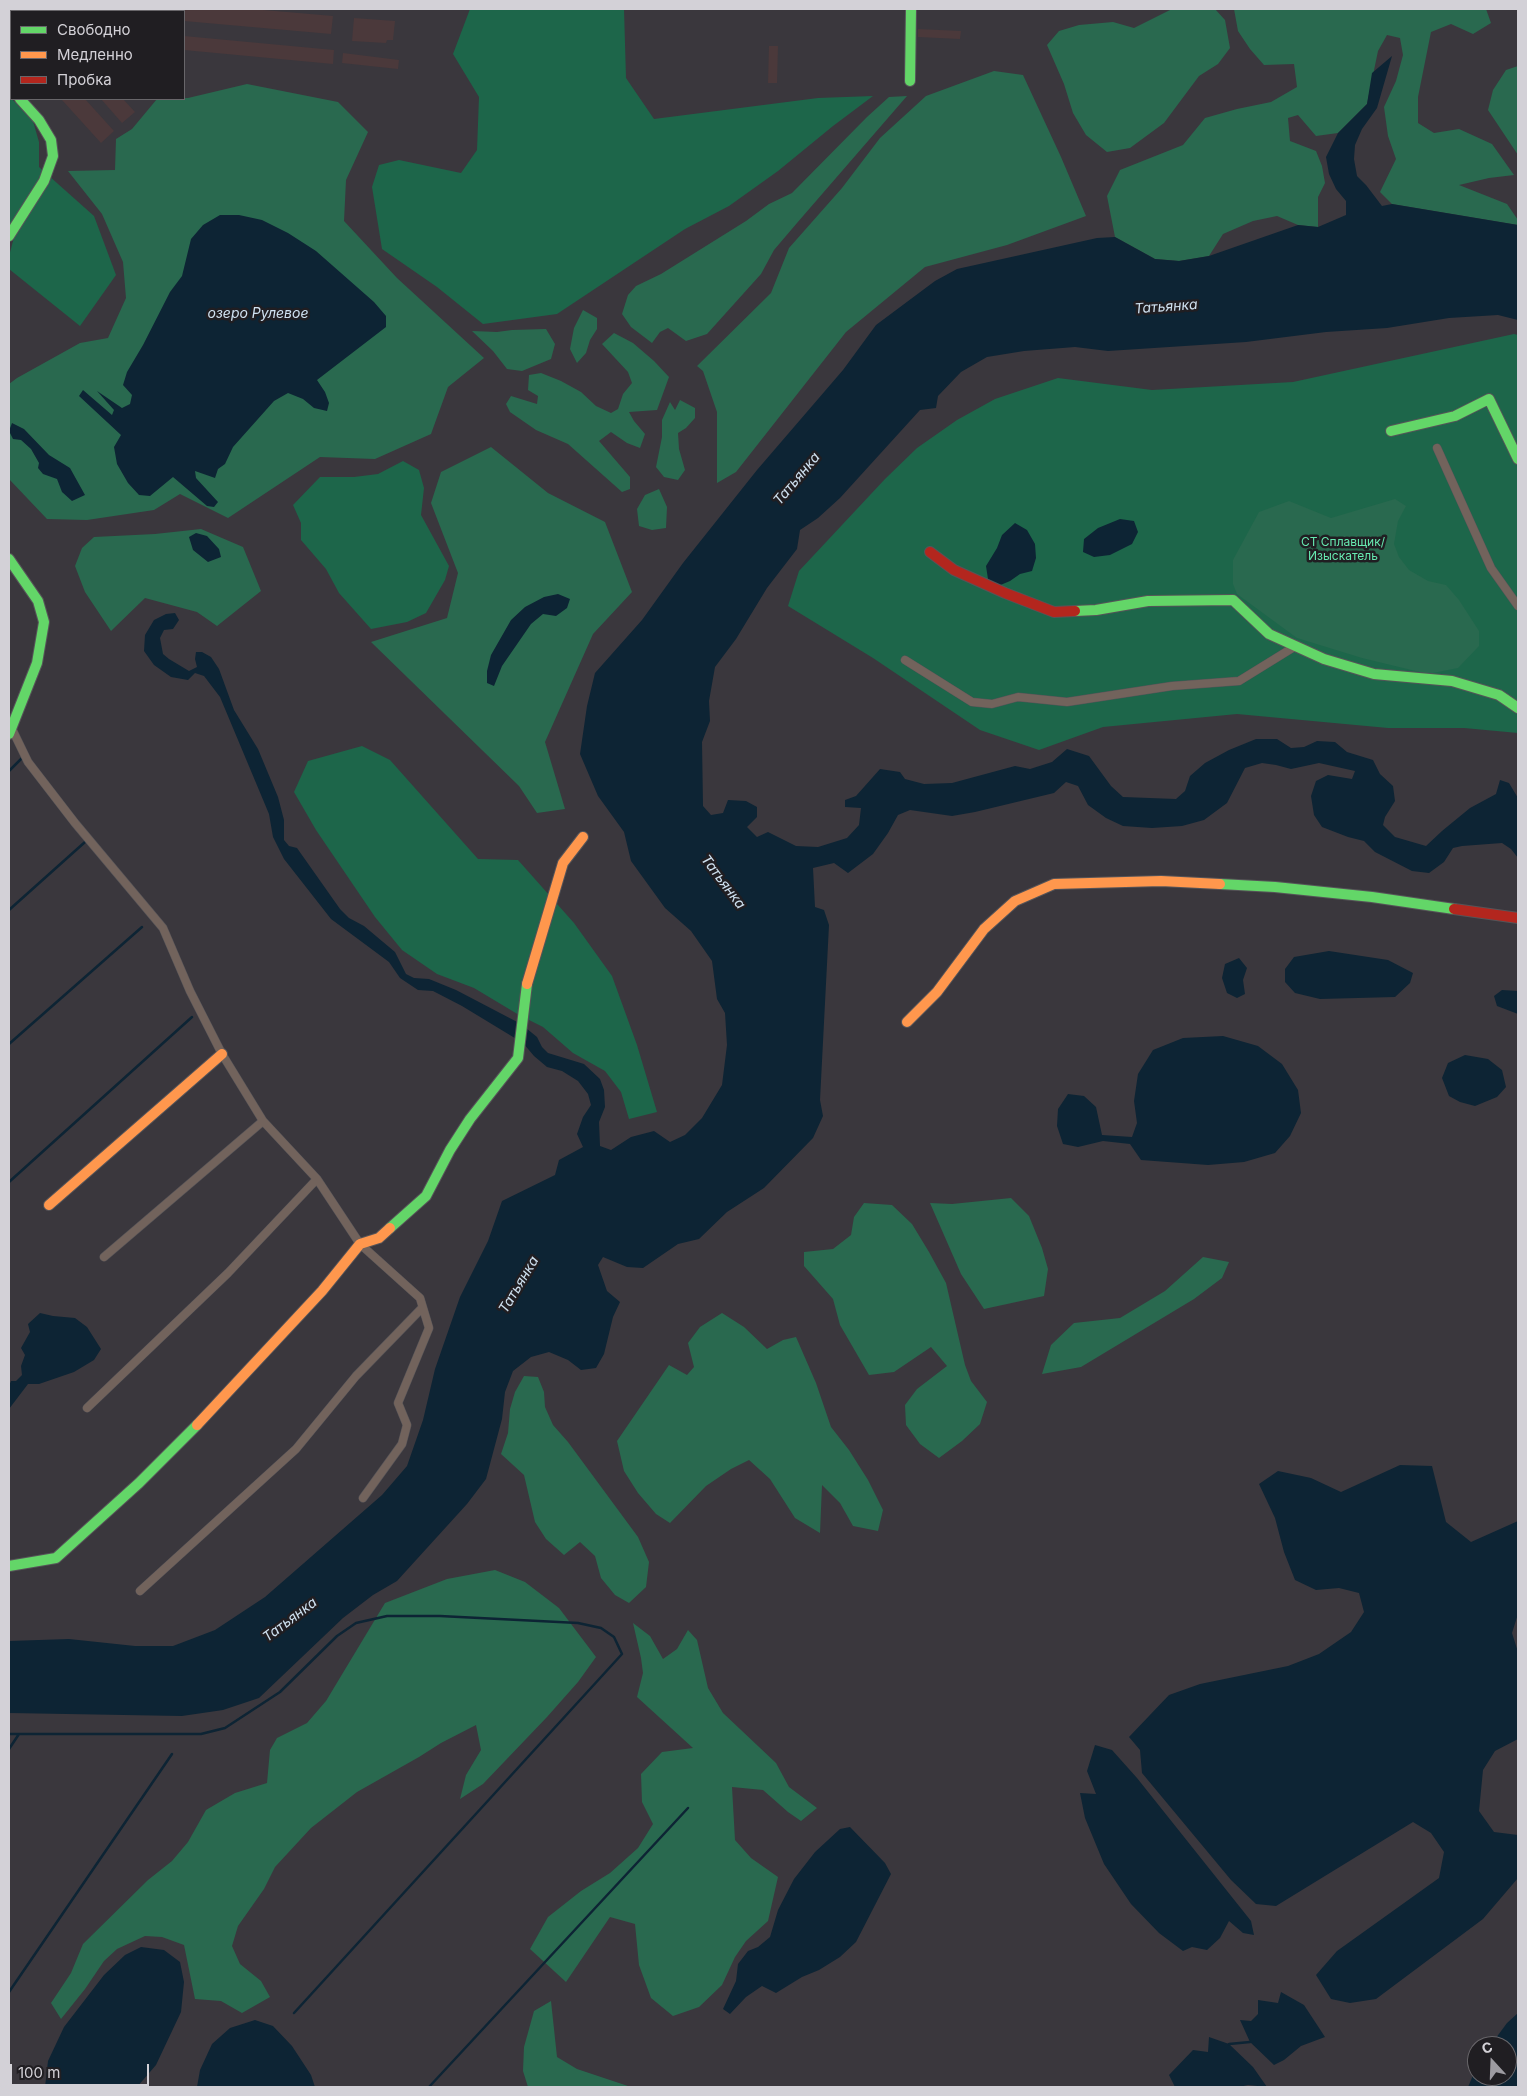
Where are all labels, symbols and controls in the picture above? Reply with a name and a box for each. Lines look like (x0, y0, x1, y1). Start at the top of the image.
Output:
legend (10, 10, 185, 100)
text: Свободно (57, 20, 131, 39)
text: Медленно (57, 45, 133, 64)
text: Пробка (57, 70, 112, 89)
water label: Татьянка (1134, 296, 1198, 318)
water label: озеро Рулевое (208, 306, 308, 322)
water label: Татьянка (770, 449, 824, 509)
park label: СТ Сплавщик/ Изыскатель (1301, 535, 1385, 563)
water label: Татьянка (697, 852, 749, 912)
water label: Татьянка (495, 1254, 543, 1316)
water label: Татьянка (260, 1594, 320, 1646)
north arrow (1467, 2036, 1517, 2086)
text: С (1479, 2038, 1495, 2057)
scale bar (12, 2054, 151, 2086)
text: 100 m (18, 2063, 60, 2082)

